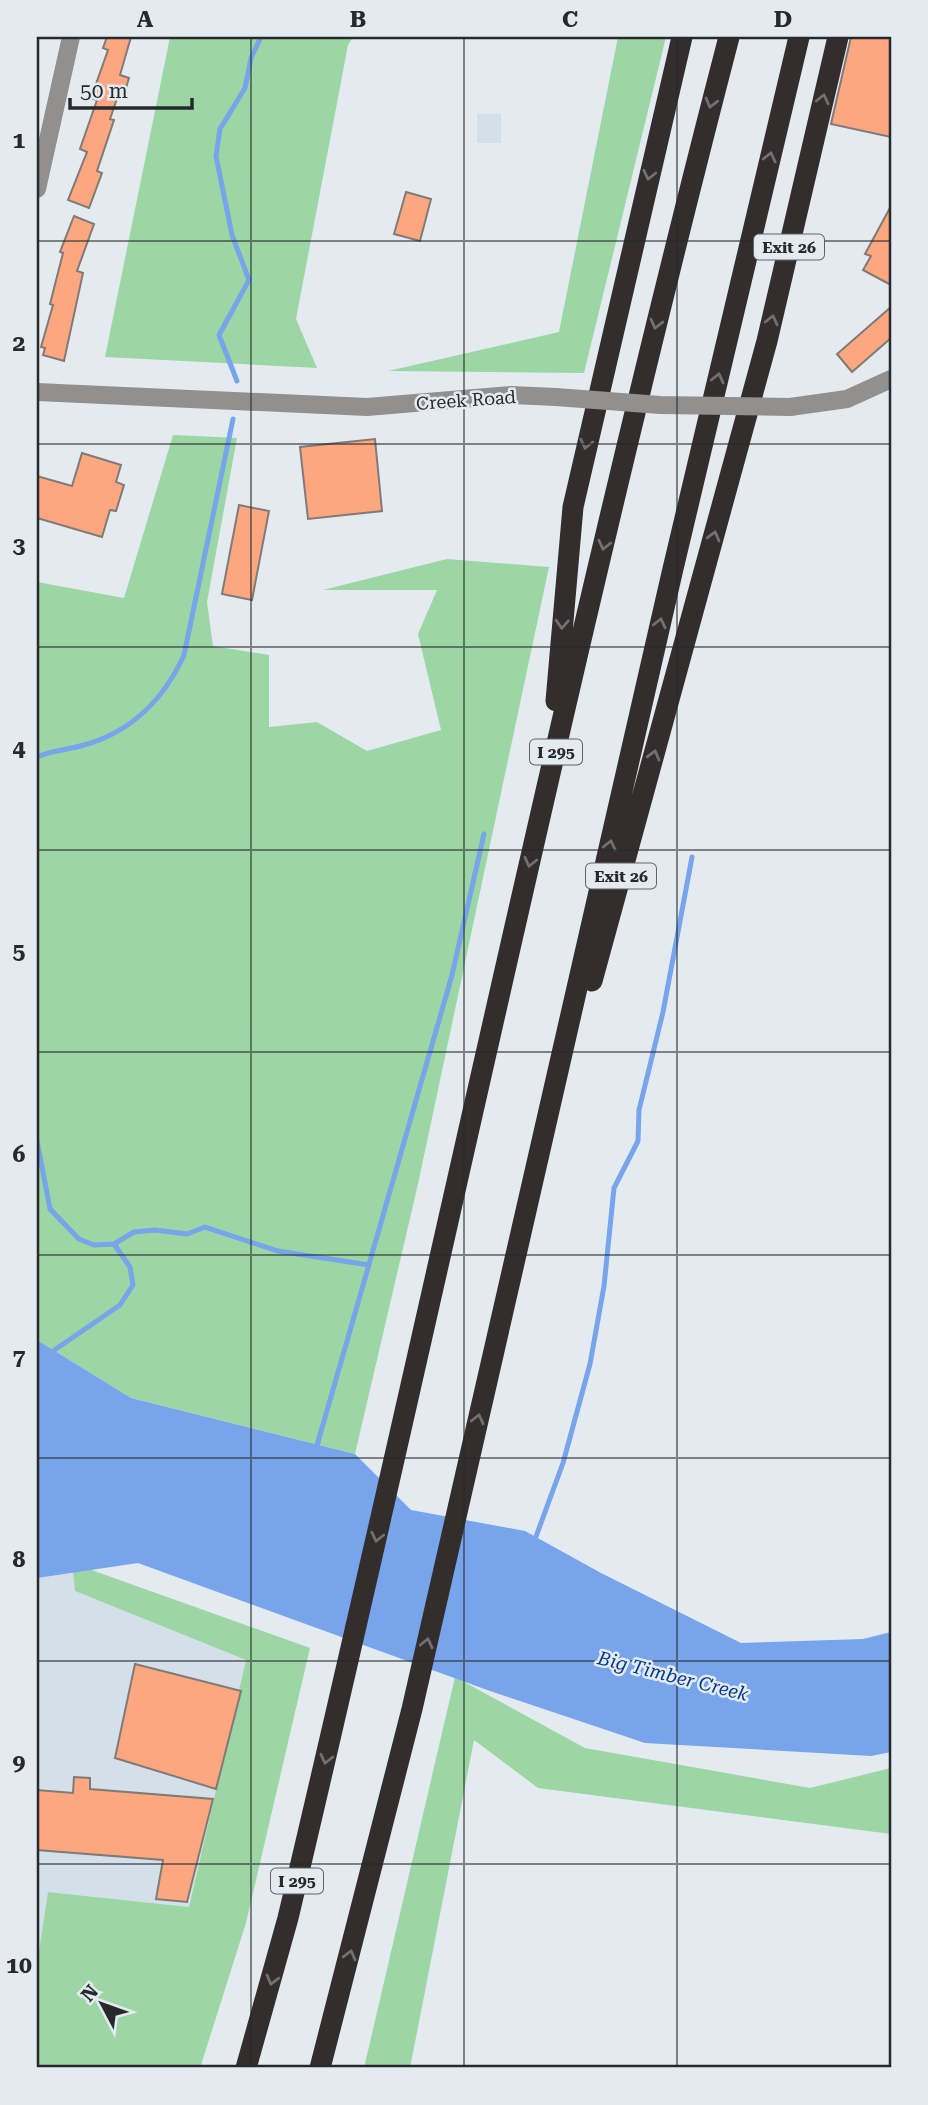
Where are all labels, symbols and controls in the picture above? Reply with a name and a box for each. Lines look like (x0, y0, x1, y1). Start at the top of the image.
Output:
text: A (137, 6, 154, 33)
text: B (350, 6, 366, 33)
text: C (562, 6, 578, 33)
text: D (774, 6, 792, 33)
scale bar (70, 66, 192, 110)
text: 50 m (80, 79, 128, 103)
one-way arrow (815, 93, 830, 105)
one-way arrow (705, 97, 720, 109)
text: 1 (13, 127, 26, 154)
one-way arrow (762, 151, 776, 163)
one-way arrow (643, 169, 658, 181)
road number: Exit 26 (754, 234, 824, 260)
one-way arrow (764, 314, 778, 326)
one-way arrow (650, 317, 664, 329)
text: 2 (13, 330, 25, 357)
one-way arrow (710, 372, 724, 384)
street label: Creek Road (415, 386, 517, 414)
one-way arrow (580, 438, 594, 450)
one-way arrow (706, 530, 720, 542)
text: 3 (13, 532, 26, 559)
one-way arrow (598, 539, 613, 551)
one-way arrow (652, 617, 667, 629)
one-way arrow (555, 619, 570, 630)
text: 4 (13, 735, 26, 762)
road number: I 295 (530, 740, 582, 764)
one-way arrow (646, 750, 660, 762)
one-way arrow (601, 839, 616, 851)
one-way arrow (524, 856, 539, 868)
road number: Exit 26 (586, 863, 656, 888)
text: 5 (13, 938, 26, 965)
text: 6 (13, 1141, 26, 1168)
text: 7 (13, 1344, 26, 1371)
one-way arrow (470, 1413, 484, 1425)
one-way arrow (371, 1531, 385, 1543)
text: 8 (13, 1546, 26, 1573)
one-way arrow (419, 1637, 433, 1649)
water label: Big Timber Creek (594, 1646, 751, 1706)
text: 9 (13, 1749, 26, 1776)
one-way arrow (320, 1753, 334, 1765)
road number: I 295 (271, 1868, 323, 1894)
one-way arrow (342, 1949, 357, 1961)
text: 10 (6, 1952, 32, 1979)
north arrow (66, 1968, 136, 2038)
one-way arrow (266, 1974, 280, 1986)
text: N (76, 1980, 103, 2006)

